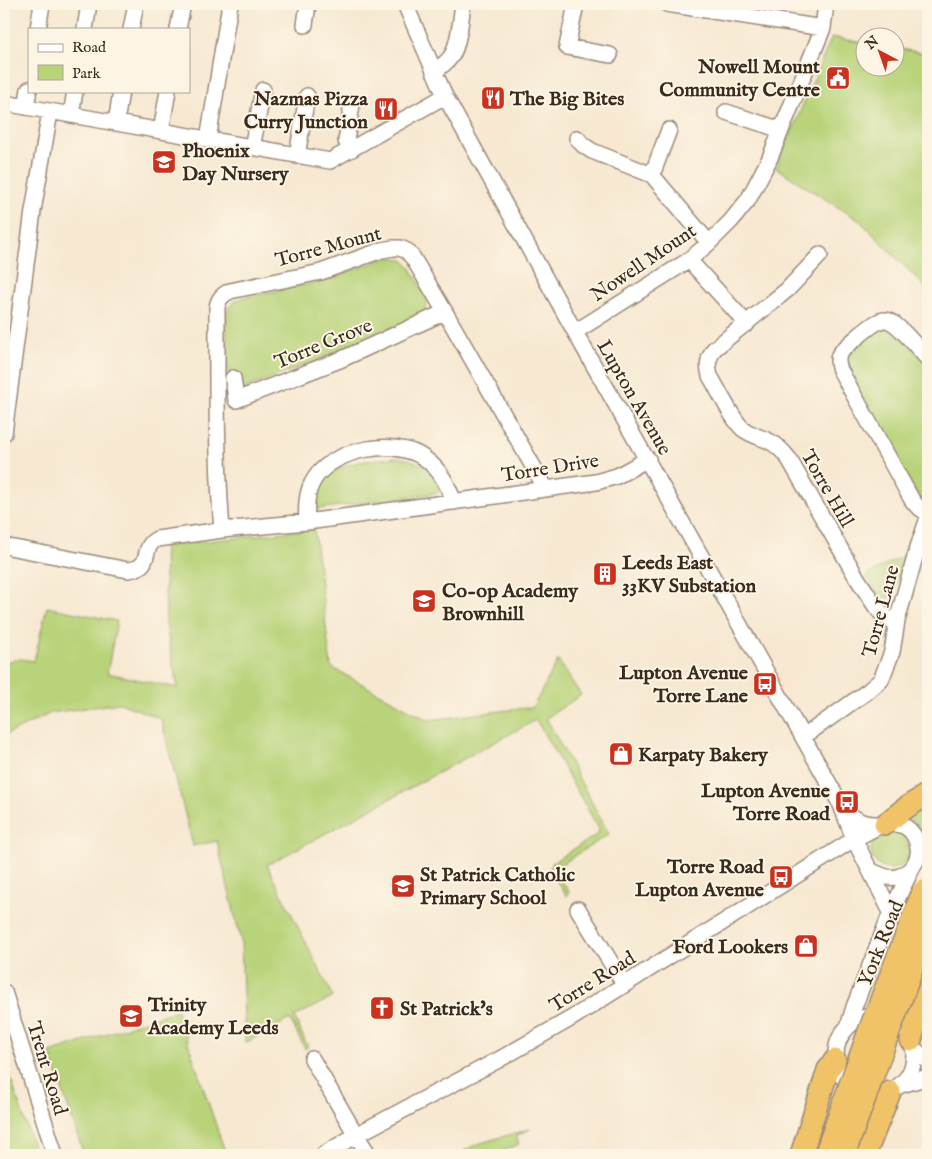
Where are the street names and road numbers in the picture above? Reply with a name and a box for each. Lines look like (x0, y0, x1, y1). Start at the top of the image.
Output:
street label: Nowell Mount (586, 219, 702, 308)
street label: Torre Mount (273, 221, 384, 274)
street label: Torre Grove (271, 313, 376, 375)
street label: Lupton Avenue (591, 336, 677, 460)
street label: Torre Hill (795, 446, 859, 532)
street label: Torre Drive (500, 448, 601, 489)
street label: Torre Lane (857, 563, 906, 660)
street label: York Road (853, 897, 910, 990)
street label: Torre Road (545, 946, 641, 1019)
street label: Trent Road (20, 1019, 73, 1119)

